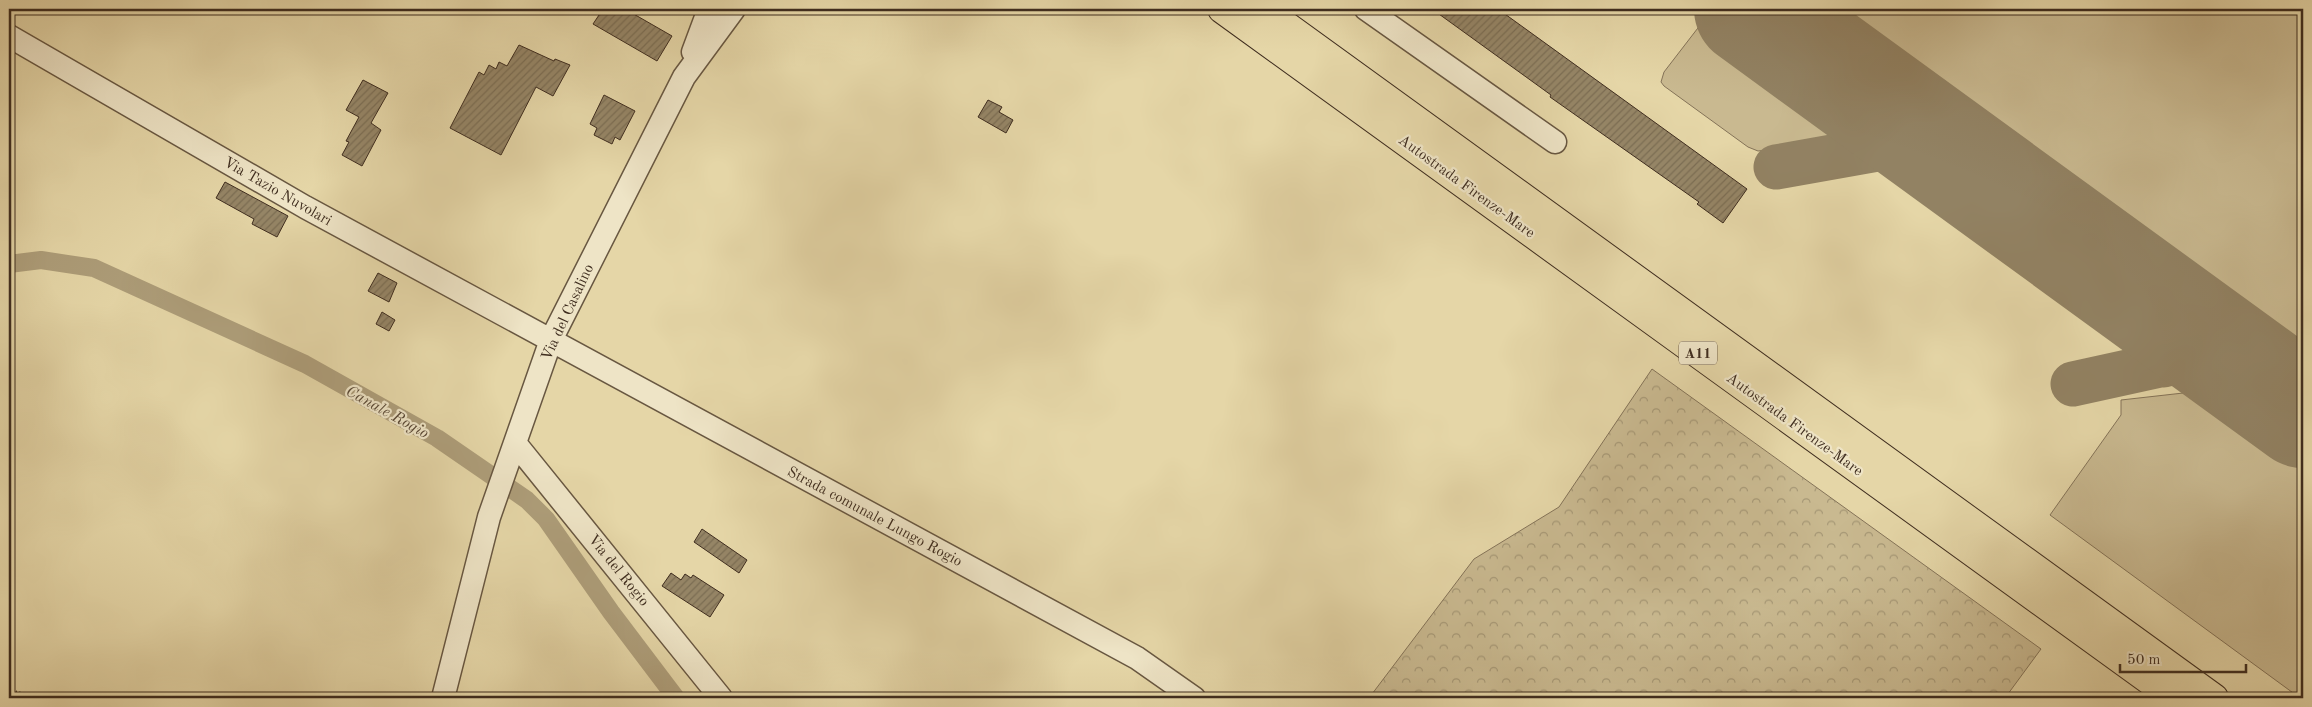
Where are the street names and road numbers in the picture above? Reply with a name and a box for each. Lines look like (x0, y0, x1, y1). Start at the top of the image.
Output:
street label: Autostrada Firenze-Mare (1395, 133, 1537, 242)
street label: Via Tazio Nuvolari (221, 155, 334, 229)
street label: Via del Casalino (539, 262, 597, 363)
road number: A11 (1679, 342, 1717, 364)
street label: Autostrada Firenze-Mare (1723, 371, 1865, 480)
street label: Strada comunale Lungo Rogio (784, 465, 964, 570)
street label: Via del Rogio (585, 532, 651, 610)

